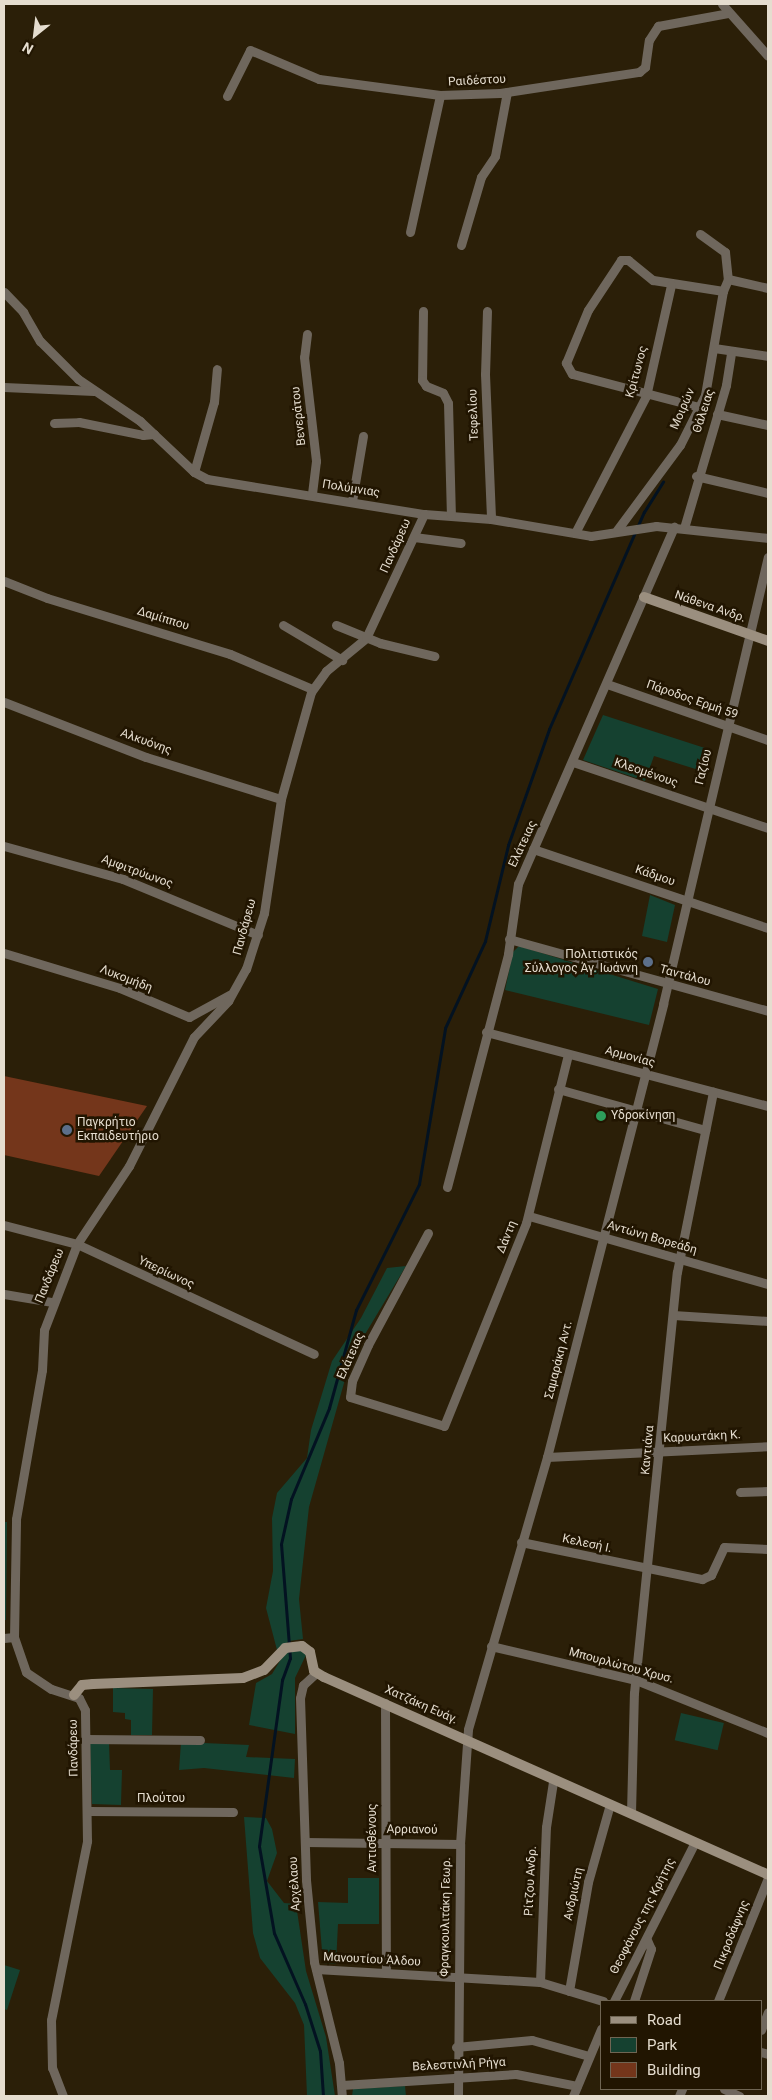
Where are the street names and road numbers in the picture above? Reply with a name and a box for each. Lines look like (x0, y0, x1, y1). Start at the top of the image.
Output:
street label: Ραιδέστου (448, 72, 506, 90)
street label: Κρίτωνος (623, 344, 651, 400)
street label: Βενεράτου (289, 386, 309, 446)
street label: Μοιρών (668, 386, 698, 432)
street label: Θάλειας (690, 387, 718, 435)
street label: Τεφελίου (466, 389, 482, 441)
street label: Πολύμνιας (321, 477, 381, 501)
street label: Πανδάρεω (378, 517, 414, 575)
street label: Νάθενα Ανδρ. (673, 588, 747, 626)
street label: Δαμίππου (135, 604, 191, 634)
street label: Πάροδος Ερμή 59 (644, 678, 740, 722)
street label: Αλκυόνης (118, 726, 174, 758)
street label: Γαζίου (693, 748, 715, 786)
street label: Κλεομένους (612, 755, 680, 791)
street label: Ελάτειας (506, 818, 540, 870)
street label: Αμφιτρύωνος (99, 852, 175, 892)
street label: Κάδμου (633, 862, 677, 890)
street label: Πανδάρεω (231, 897, 259, 957)
street label: Λυκομήδη (98, 962, 154, 996)
street label: Ταντάλου (658, 962, 712, 990)
street label: Αρμονίας (603, 1043, 657, 1071)
street label: Δάντη (494, 1218, 520, 1256)
street label: Αντώνη Βορεάδη (605, 1218, 699, 1258)
street label: Πανδάρεω (32, 1246, 68, 1306)
street label: Υπερίωνος (136, 1254, 196, 1292)
street label: Σαμαράκη Αντ. (542, 1319, 576, 1401)
street label: Ελάτειας (334, 1330, 368, 1382)
street label: Καντιάνα (639, 1425, 657, 1475)
street label: Καρυωτάκη Κ. (663, 1428, 741, 1446)
street label: Κελεσή Ι. (561, 1532, 613, 1556)
street label: Μπουρλώτου Χρυσ. (567, 1645, 675, 1687)
street label: Χατζάκη Ευάγ. (382, 1683, 460, 1727)
street label: Πανδάρεω (66, 1719, 82, 1777)
street label: Πλούτου (137, 1792, 185, 1806)
street label: Αντισθένους (366, 1803, 380, 1873)
street label: Αρριανού (386, 1822, 438, 1838)
street label: Ρίτζου Ανδρ. (522, 1846, 540, 1916)
street label: Αρχέλαου (286, 1856, 304, 1912)
street label: Θεοφάνους της Κρήτης (607, 1856, 679, 1976)
street label: Φραγκουλιτάκη Γεωρ. (438, 1857, 454, 1977)
street label: Ανδριώτη (561, 1866, 587, 1922)
street label: Πικροδάφνης (711, 1898, 753, 1972)
street label: Μανουτίου Άλδου (323, 1950, 421, 1970)
street label: Βελεστινλή Ρήγα (412, 2055, 506, 2075)

